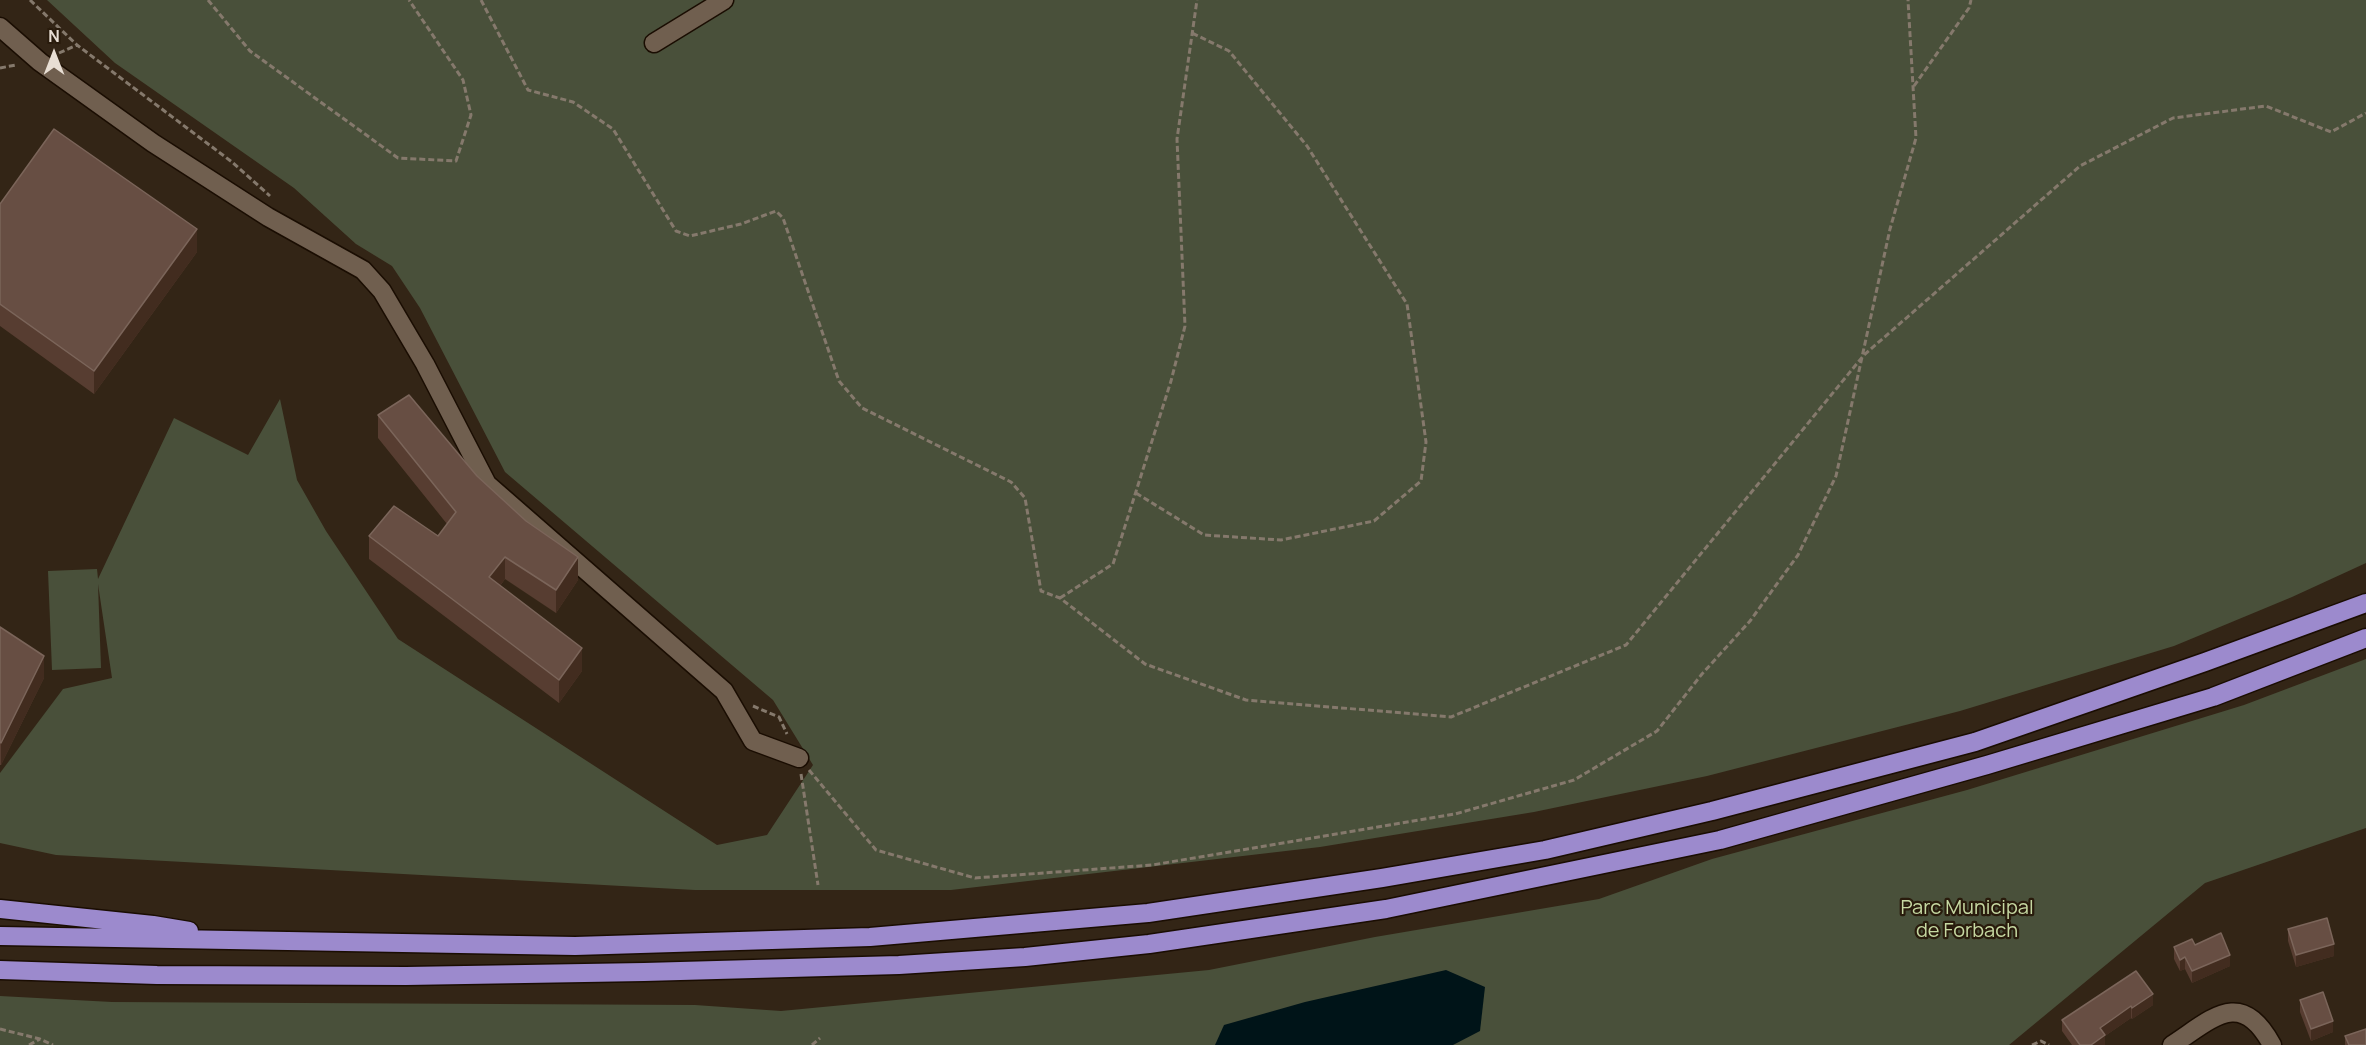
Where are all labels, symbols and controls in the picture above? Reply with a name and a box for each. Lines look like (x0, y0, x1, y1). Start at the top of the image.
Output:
north arrow (24, 24, 84, 84)
text: N (48, 25, 60, 47)
park label: Parc Municipal de Forbach (1900, 896, 2034, 943)

